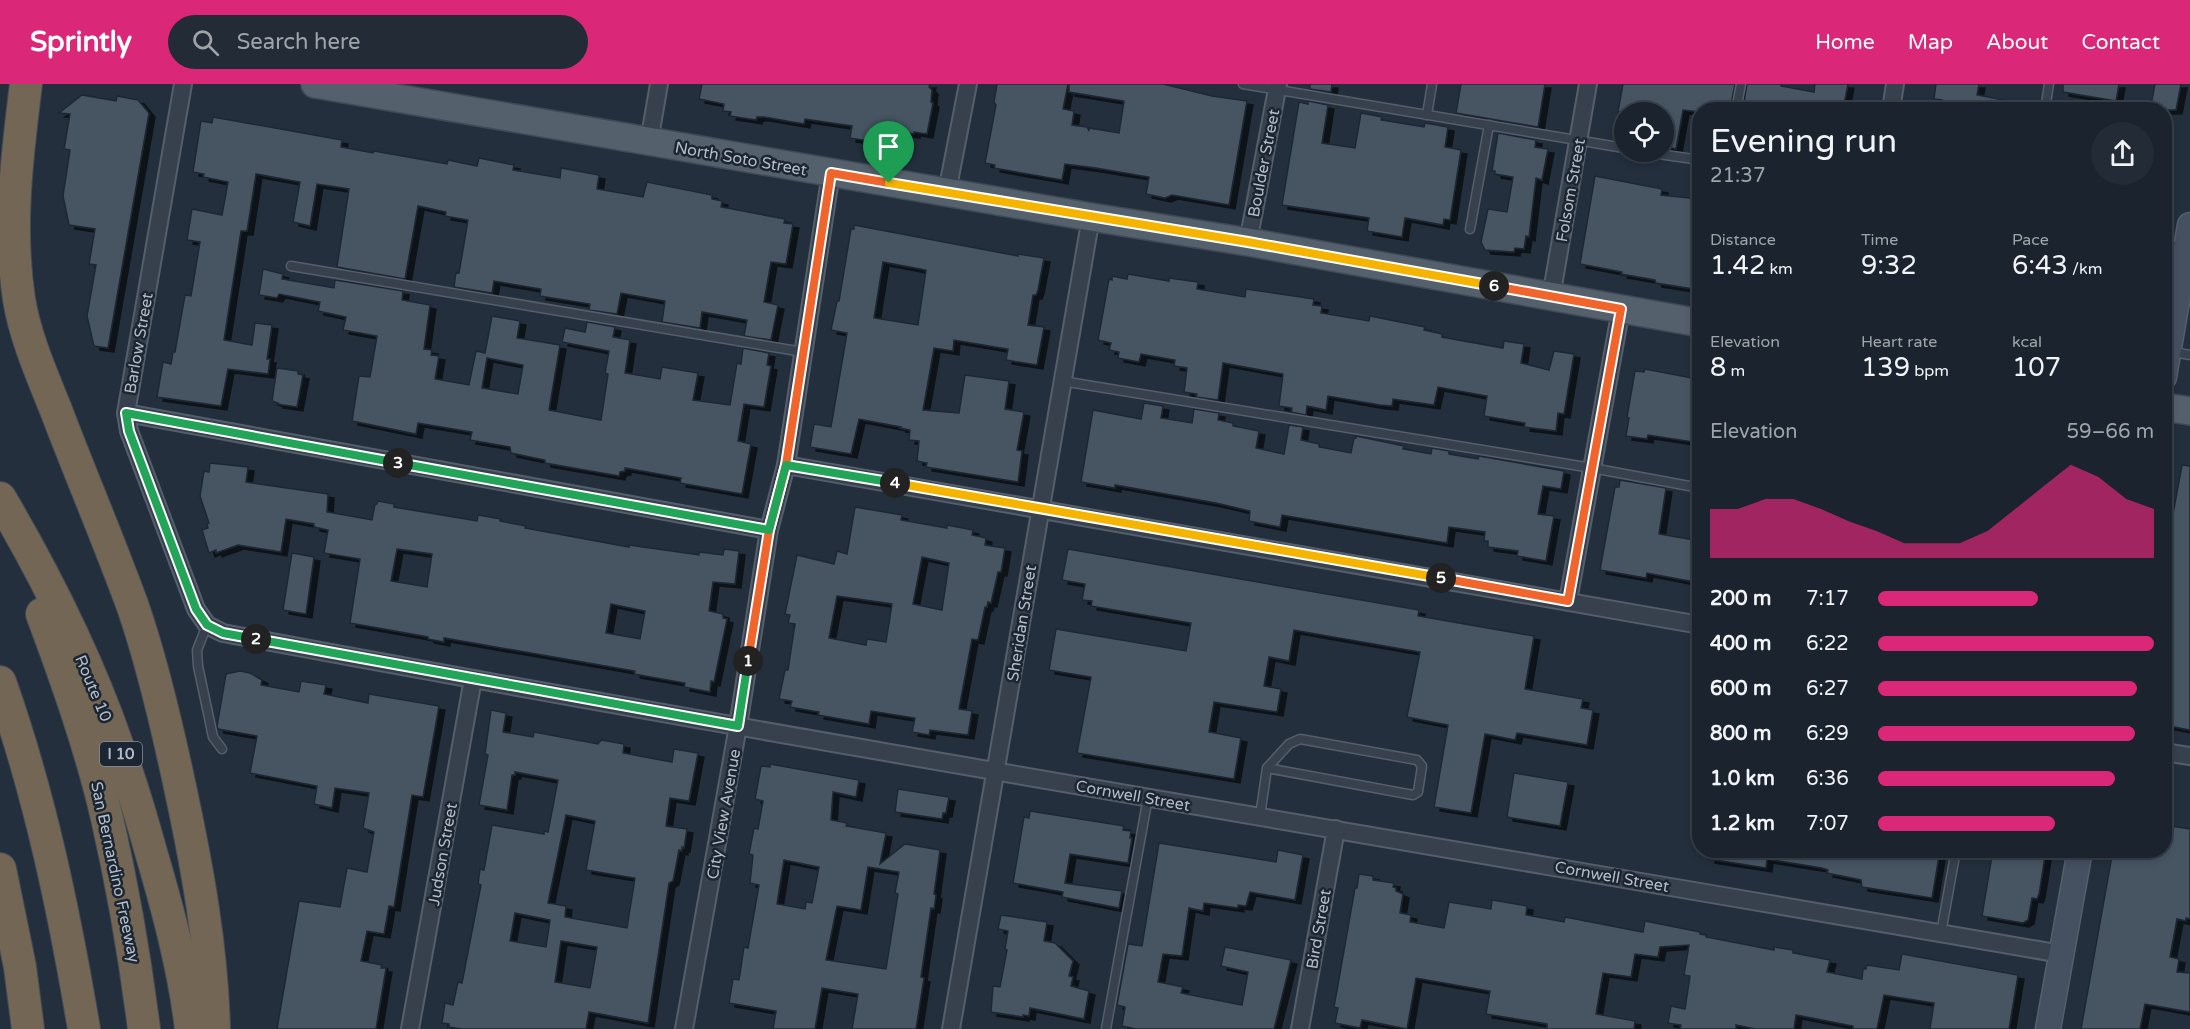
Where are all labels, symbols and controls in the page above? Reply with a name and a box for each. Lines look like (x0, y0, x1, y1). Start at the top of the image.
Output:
search box (168, 15, 588, 69)
text: Sprintly (30, 25, 132, 59)
icon: search (189, 26, 222, 59)
text: Search here (237, 29, 361, 55)
text: Home (1815, 30, 1875, 55)
text: Map (1908, 30, 1953, 55)
text: About (1986, 30, 2048, 55)
text: Contact (2081, 30, 2160, 55)
map controls (1614, 102, 1674, 162)
button: locate (1614, 102, 1674, 162)
street label: Boulder Street (1244, 107, 1284, 219)
pin (863, 121, 914, 183)
text: Evening run (1710, 122, 1897, 161)
button: share (2091, 122, 2154, 185)
icon: arrive (872, 130, 905, 163)
street label: Folsom Street (1552, 137, 1590, 244)
street label: North Soto Street (673, 138, 808, 180)
text: 21:37 (1710, 164, 1765, 188)
text: Distance (1710, 230, 1776, 250)
text: Time (1861, 230, 1898, 250)
text: Pace (2012, 230, 2049, 250)
text: 1.42 (1710, 250, 1765, 281)
text: 9:32 (1861, 250, 1917, 281)
text: 6:43 (2012, 250, 2068, 281)
text: km (1765, 259, 1793, 279)
text: /km (2068, 259, 2102, 279)
pin: 6 (1479, 271, 1509, 301)
text: 6 (1489, 276, 1499, 296)
street label: Barlow Street (120, 291, 158, 395)
text: Elevation (1710, 332, 1780, 352)
text: Heart rate (1861, 332, 1937, 352)
text: kcal (2012, 332, 2042, 352)
text: 8 (1710, 352, 1726, 383)
text: 139 (1861, 352, 1910, 383)
text: 107 (2012, 352, 2061, 383)
text: m (1726, 361, 1745, 381)
text: bpm (1910, 361, 1949, 381)
text: Elevation (1710, 420, 1797, 444)
text: 59–66 m (2067, 420, 2154, 444)
pin: 3 (383, 448, 413, 478)
text: 3 (393, 453, 403, 473)
pin: 4 (880, 468, 910, 498)
text: 4 (890, 473, 900, 493)
pin: 5 (1426, 563, 1456, 593)
street label: Sheridan Street (1003, 564, 1041, 683)
text: 5 (1436, 568, 1446, 588)
text: 200 m (1710, 587, 1771, 611)
text: 7:17 (1806, 587, 1849, 611)
pin: 2 (241, 624, 271, 654)
text: 2 (251, 629, 261, 649)
text: 400 m (1710, 632, 1771, 656)
text: 6:22 (1806, 632, 1849, 656)
pin: 1 (733, 646, 763, 676)
text: 1 (743, 651, 753, 671)
street label: Route 10 (70, 652, 116, 725)
text: 600 m (1710, 677, 1771, 701)
text: 6:27 (1806, 677, 1849, 701)
text: 800 m (1710, 722, 1771, 746)
text: 6:29 (1806, 722, 1849, 746)
road number: I 10 (100, 742, 142, 766)
street label: City View Avenue (703, 747, 745, 881)
text: 1.0 km (1710, 767, 1775, 791)
text: 6:36 (1806, 767, 1849, 791)
street label: Cornwell Street (1074, 776, 1192, 816)
street label: San Bernardino Freeway (86, 780, 144, 965)
street label: Judson Street (424, 801, 462, 907)
text: 1.2 km (1710, 812, 1775, 836)
text: 7:07 (1806, 812, 1849, 836)
street label: Cornwell Street (1553, 857, 1671, 897)
street label: Bird Street (1302, 888, 1336, 971)

